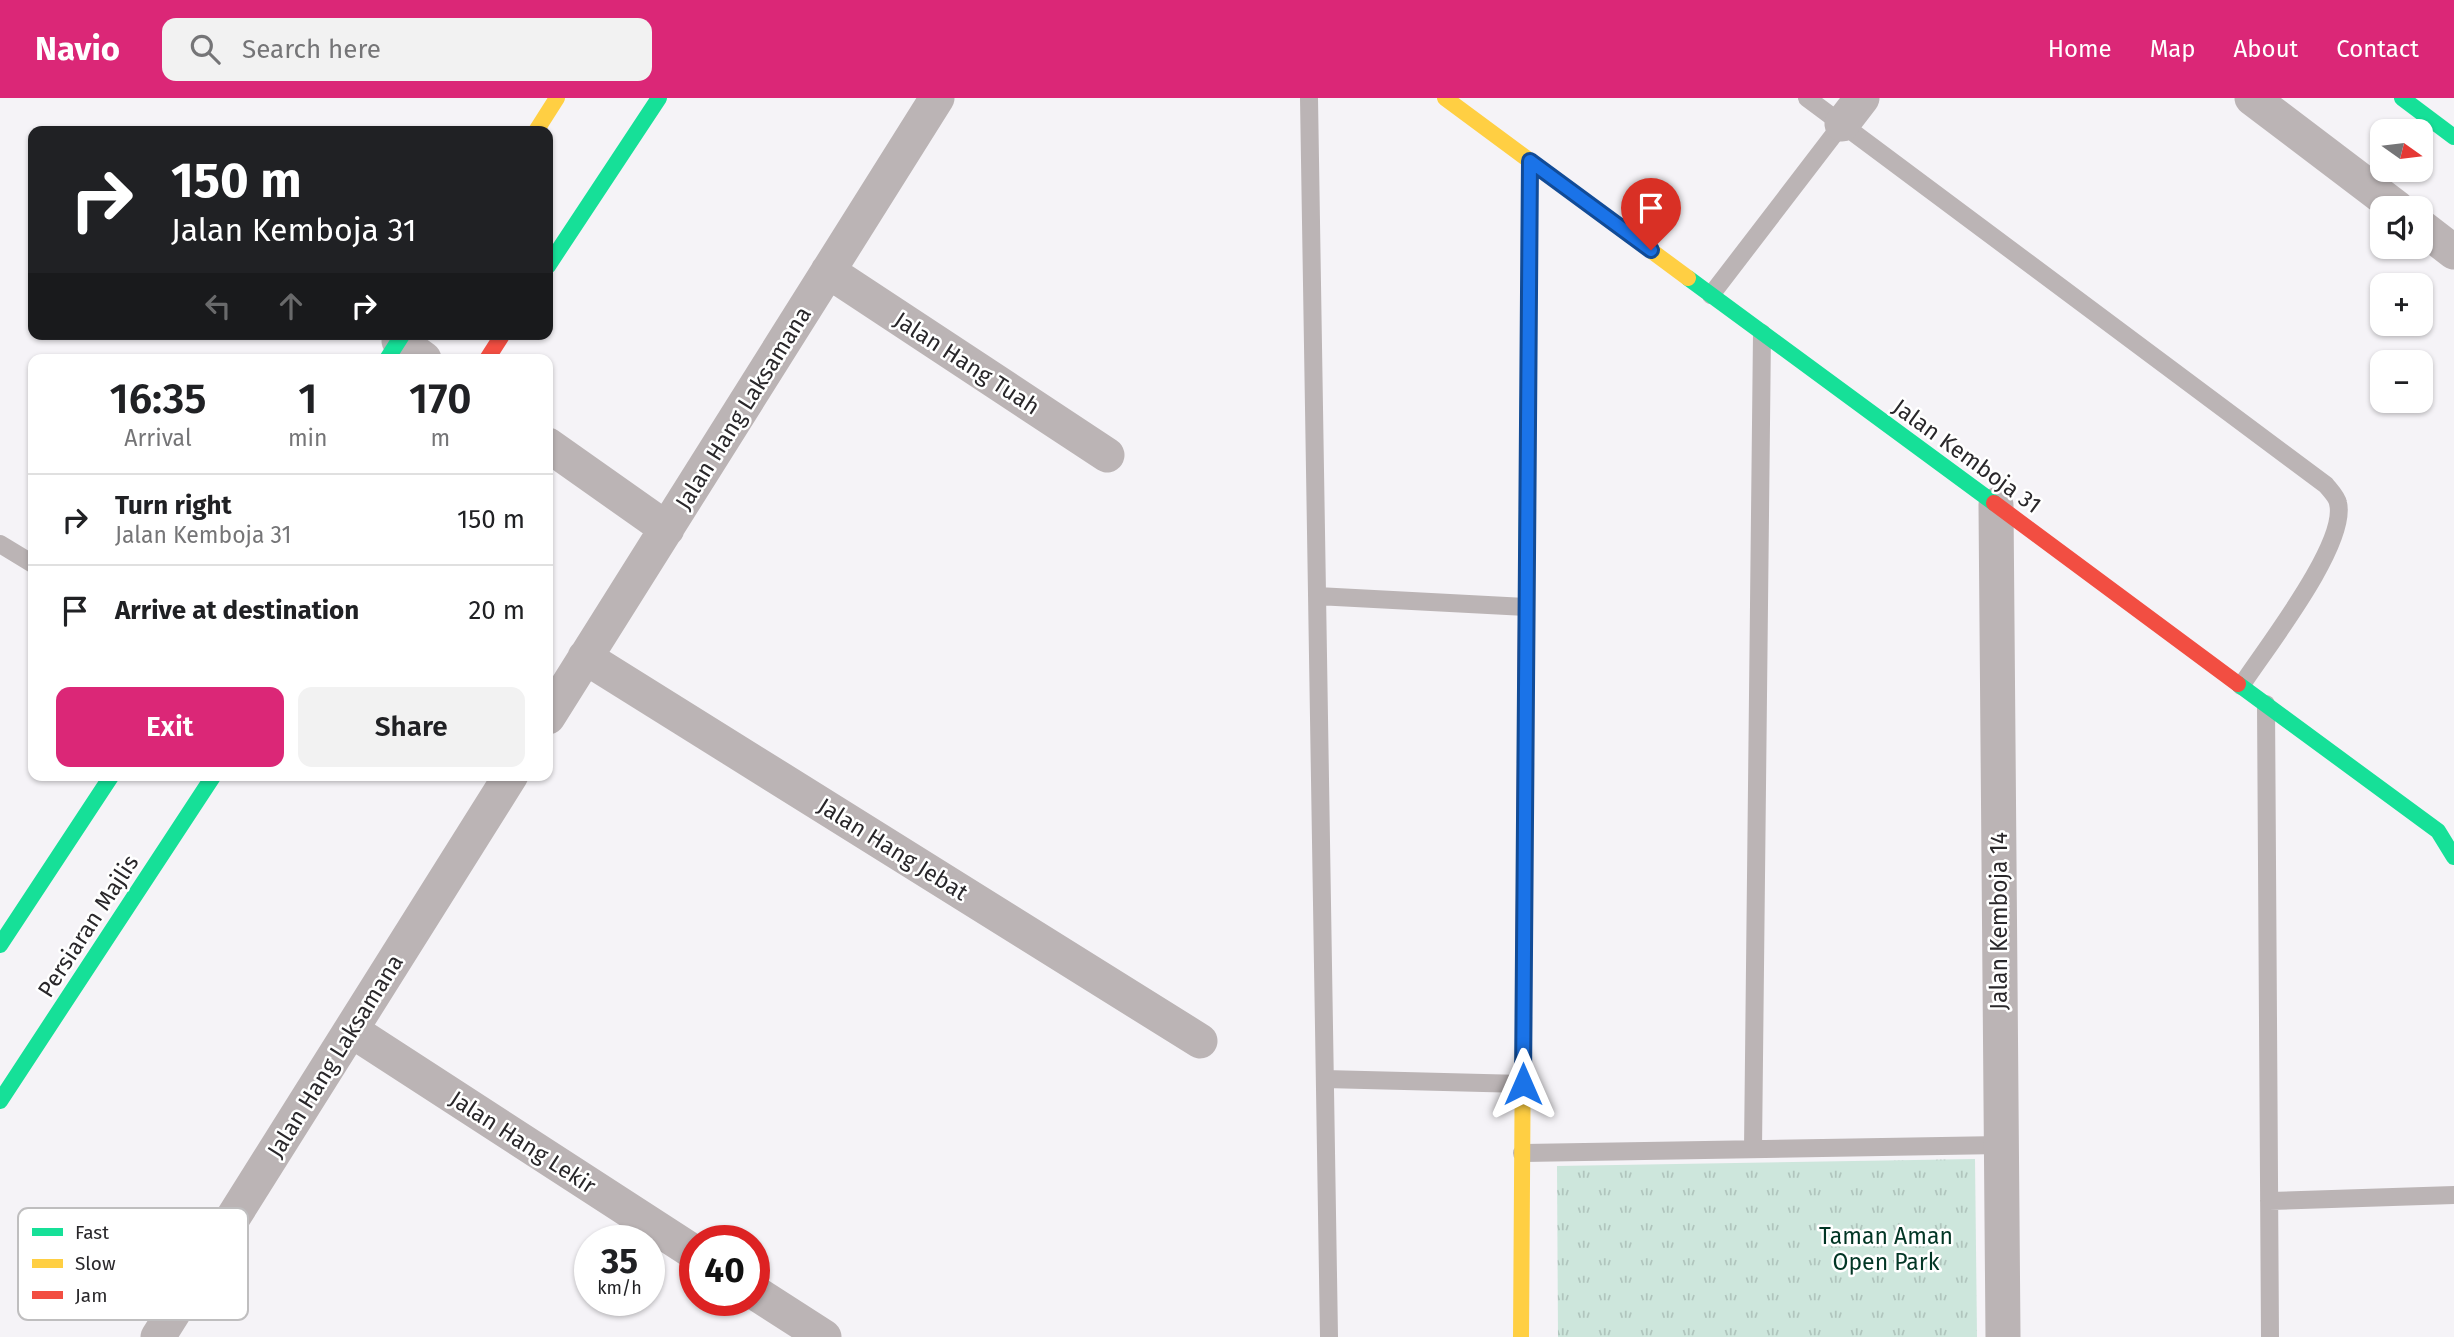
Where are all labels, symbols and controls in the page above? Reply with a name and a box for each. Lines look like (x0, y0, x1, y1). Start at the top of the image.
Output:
search box (162, 18, 652, 81)
text: Navio (35, 29, 120, 69)
icon: search (186, 30, 224, 68)
text: Search here (242, 34, 381, 65)
text: Home (2048, 35, 2112, 63)
text: Map (2150, 35, 2196, 63)
text: About (2234, 35, 2298, 63)
text: Contact (2336, 35, 2419, 63)
north arrow (2370, 119, 2432, 182)
map controls (2370, 119, 2433, 413)
text: 150 m (171, 151, 302, 210)
icon: right (56, 154, 147, 245)
pin (1621, 178, 1681, 250)
icon: arrive (1632, 189, 1670, 227)
button: sound (2370, 196, 2433, 259)
text: Jalan Kemboja 31 (171, 211, 417, 249)
button: + (2370, 273, 2433, 336)
icon: left (199, 287, 237, 325)
icon: ahead (272, 287, 310, 325)
icon: right (345, 287, 383, 325)
street label: Jalan Hang Laksamana (669, 301, 817, 515)
street label: Jalan Hang Tuah (889, 305, 1045, 421)
button: − (2370, 350, 2433, 413)
text: 16:35 (109, 374, 206, 424)
text: 1 (298, 374, 317, 424)
text: 170 (409, 374, 472, 424)
street label: Jalan Kemboja 31 (1887, 393, 2047, 519)
text: Arrival (124, 424, 192, 452)
text: min (288, 424, 328, 452)
text: m (430, 424, 450, 452)
text: Turn right (115, 490, 232, 521)
icon: right (56, 501, 94, 539)
text: 150 m (457, 504, 525, 535)
text: Jalan Kemboja 31 (115, 521, 291, 549)
icon: arrive (56, 592, 94, 630)
text: Arrive at destination (115, 595, 359, 626)
text: 20 m (468, 595, 525, 626)
button: Exit (56, 687, 284, 767)
button: Share (298, 687, 525, 767)
street label: Jalan Hang Jebat (813, 792, 974, 907)
street label: Jalan Kemboja 14 (1985, 832, 2013, 1010)
street label: Persiaran Majlis (32, 850, 144, 1002)
street label: Jalan Hang Laksamana (261, 949, 409, 1163)
position arrow (1486, 1047, 1560, 1121)
street label: Jalan Hang Lekir (445, 1084, 601, 1200)
legend (18, 1208, 248, 1320)
text: Fast (75, 1221, 109, 1244)
park label: Taman Aman Open Park (1819, 1222, 1953, 1276)
speed limit sign: 40 (679, 1225, 770, 1316)
text: 35 (601, 1240, 638, 1282)
text: Slow (75, 1252, 116, 1275)
text: km/h (597, 1277, 642, 1299)
text: Jam (75, 1284, 107, 1307)

